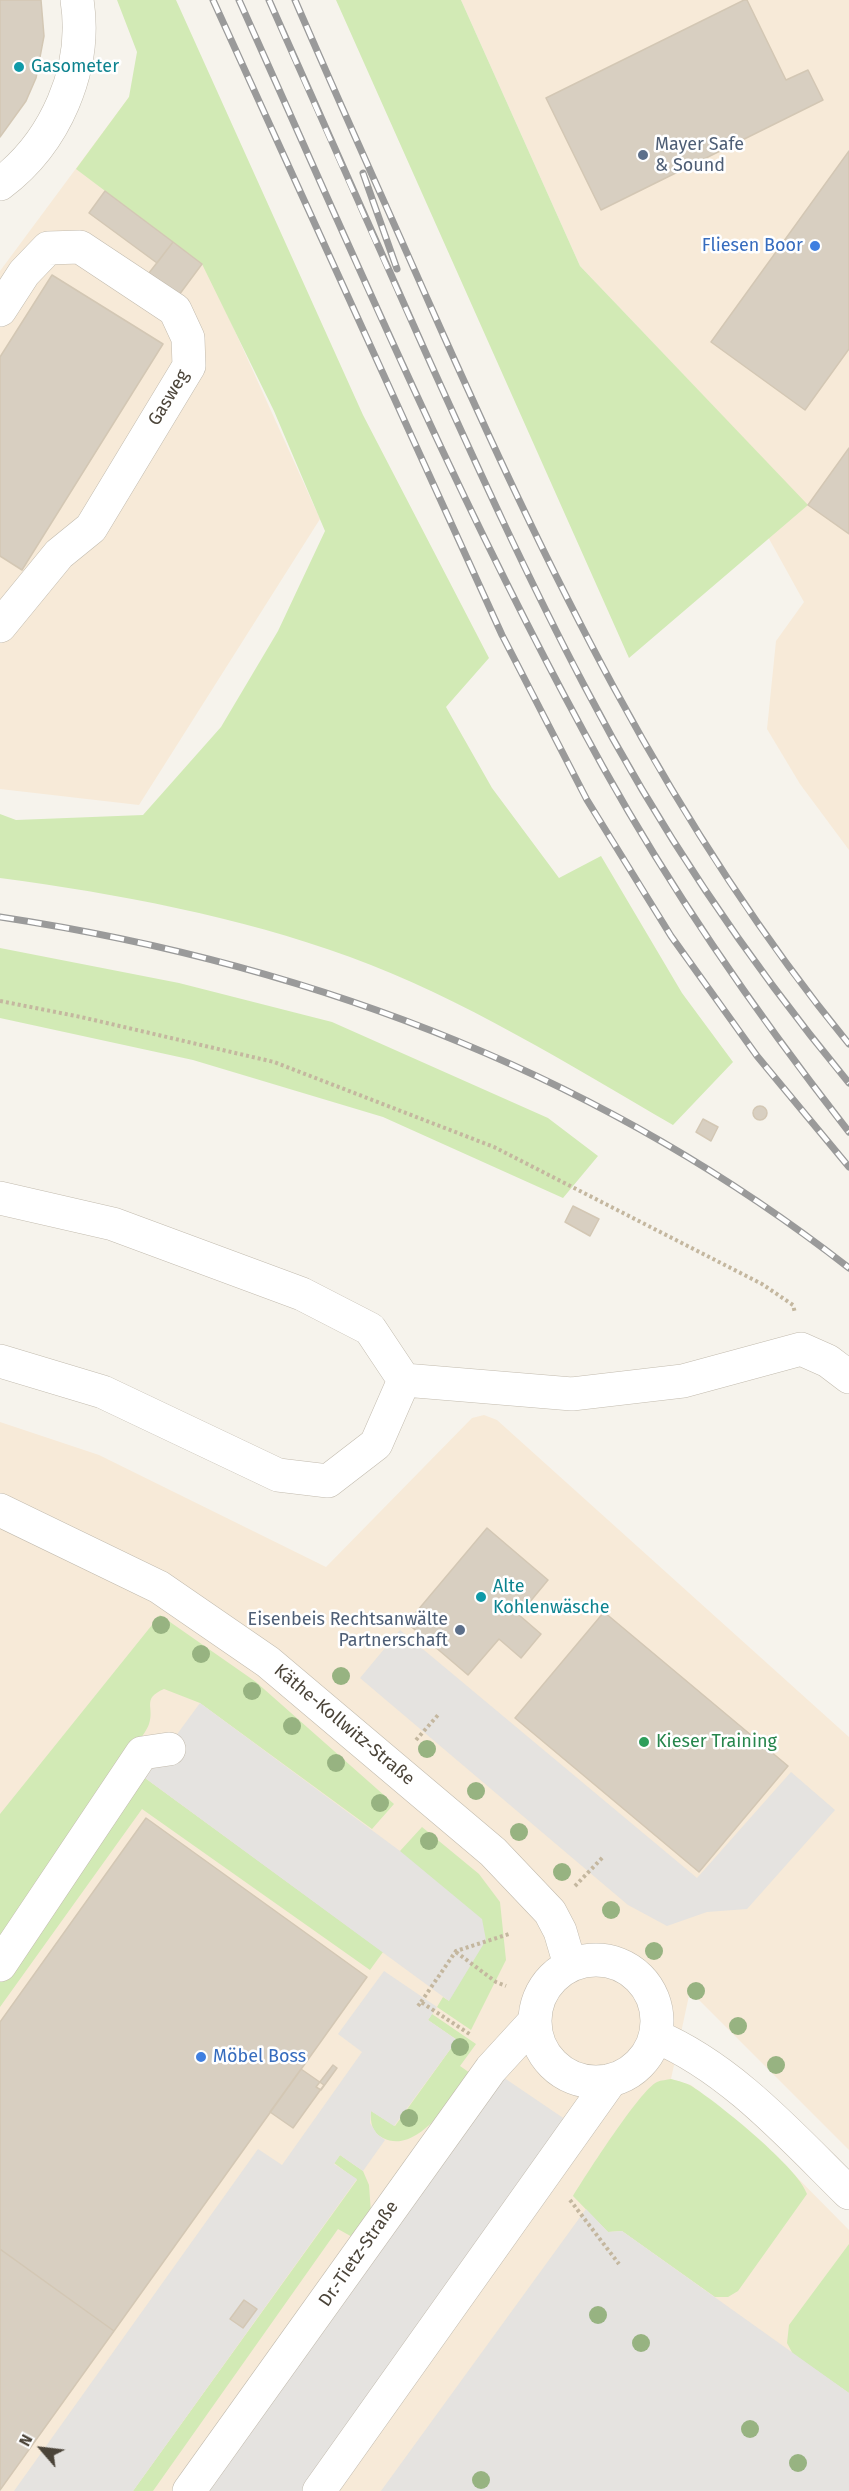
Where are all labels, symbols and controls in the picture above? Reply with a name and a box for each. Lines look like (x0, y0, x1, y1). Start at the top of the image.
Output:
place label: Gasometer (31, 56, 119, 78)
marker: Gasometer (12, 60, 26, 74)
place label: Mayer Safe & Sound (655, 134, 744, 176)
marker: Mayer Safe & Sound (636, 148, 650, 162)
place label: Fliesen Boor (702, 235, 803, 257)
marker: Fliesen Boor (808, 239, 822, 253)
street label: Gasweg (144, 366, 194, 430)
place label: Alte Kohlenwäsche (493, 1576, 610, 1618)
marker: Alte Kohlenwäsche (474, 1590, 488, 1604)
place label: Eisenbeis Rechtsanwälte Partnerschaft (248, 1609, 448, 1652)
marker: Eisenbeis Rechtsanwälte Partnerschaft (453, 1623, 467, 1637)
street label: Käthe-Kollwitz-Straße (269, 1660, 419, 1790)
place label: Kieser Training (656, 1731, 777, 1753)
marker: Kieser Training (637, 1735, 651, 1749)
place label: Möbel Boss (213, 2046, 306, 2068)
marker: Möbel Boss (194, 2050, 208, 2064)
street label: Dr.-Tietz-Straße (315, 2197, 403, 2311)
north arrow (12, 2419, 72, 2479)
text: N (15, 2431, 37, 2449)

